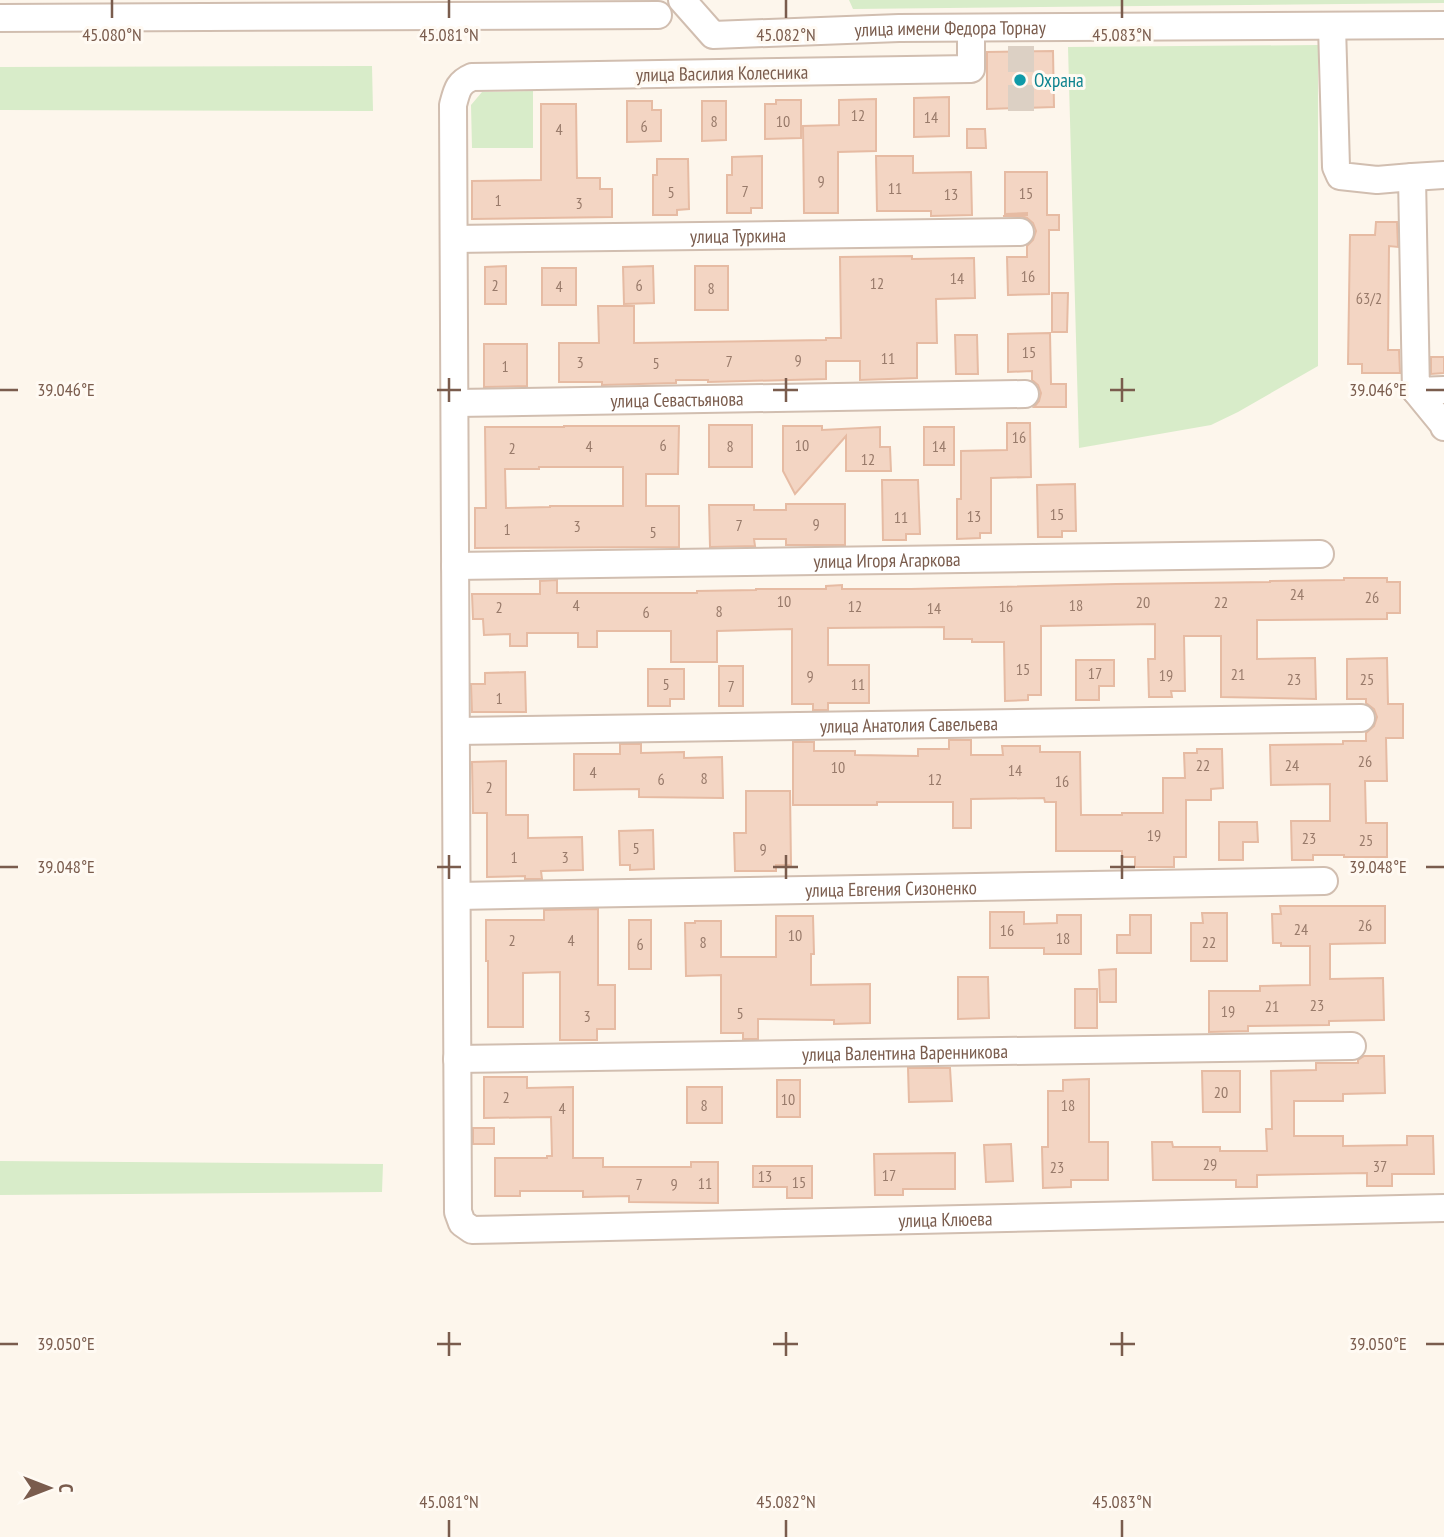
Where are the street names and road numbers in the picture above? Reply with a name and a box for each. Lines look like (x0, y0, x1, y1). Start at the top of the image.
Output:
street label: улица имени Федора Торнау (854, 15, 1047, 42)
street label: улица Василия Колесника (636, 59, 808, 87)
street label: улица Туркина (690, 223, 786, 248)
street label: улица Севастьянова (610, 386, 744, 413)
street label: улица Игоря Агаркова (813, 547, 961, 573)
street label: улица Анатолия Савельева (820, 711, 998, 738)
street label: улица Евгения Сизоненко (805, 875, 977, 902)
street label: улица Валентина Варенникова (802, 1039, 1008, 1066)
street label: улица Клюева (898, 1206, 993, 1232)

